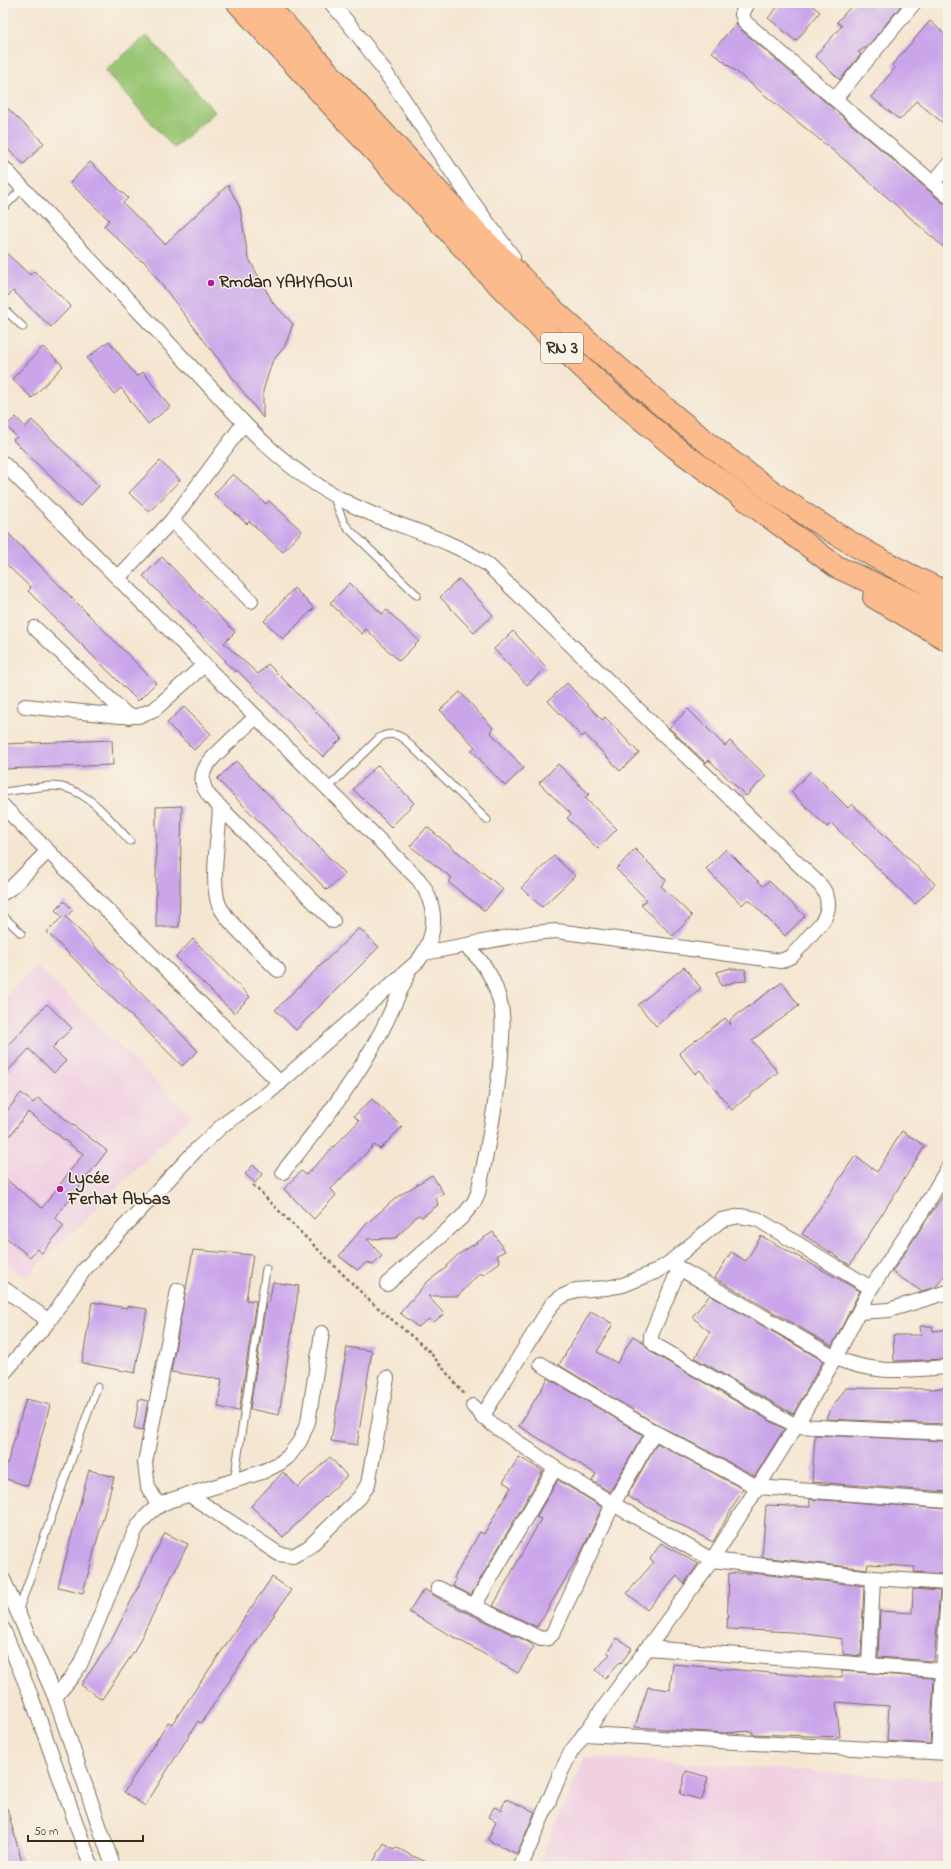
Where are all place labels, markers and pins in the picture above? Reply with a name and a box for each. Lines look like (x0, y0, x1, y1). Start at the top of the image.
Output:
place label: Rmdan YAHYAOUI (219, 270, 353, 296)
marker: Rmdan YAHYAOUI (206, 278, 216, 288)
place label: Lycée Ferhat Abbas (67, 1166, 171, 1213)
marker: Lycée Ferhat Abbas (55, 1184, 65, 1194)

